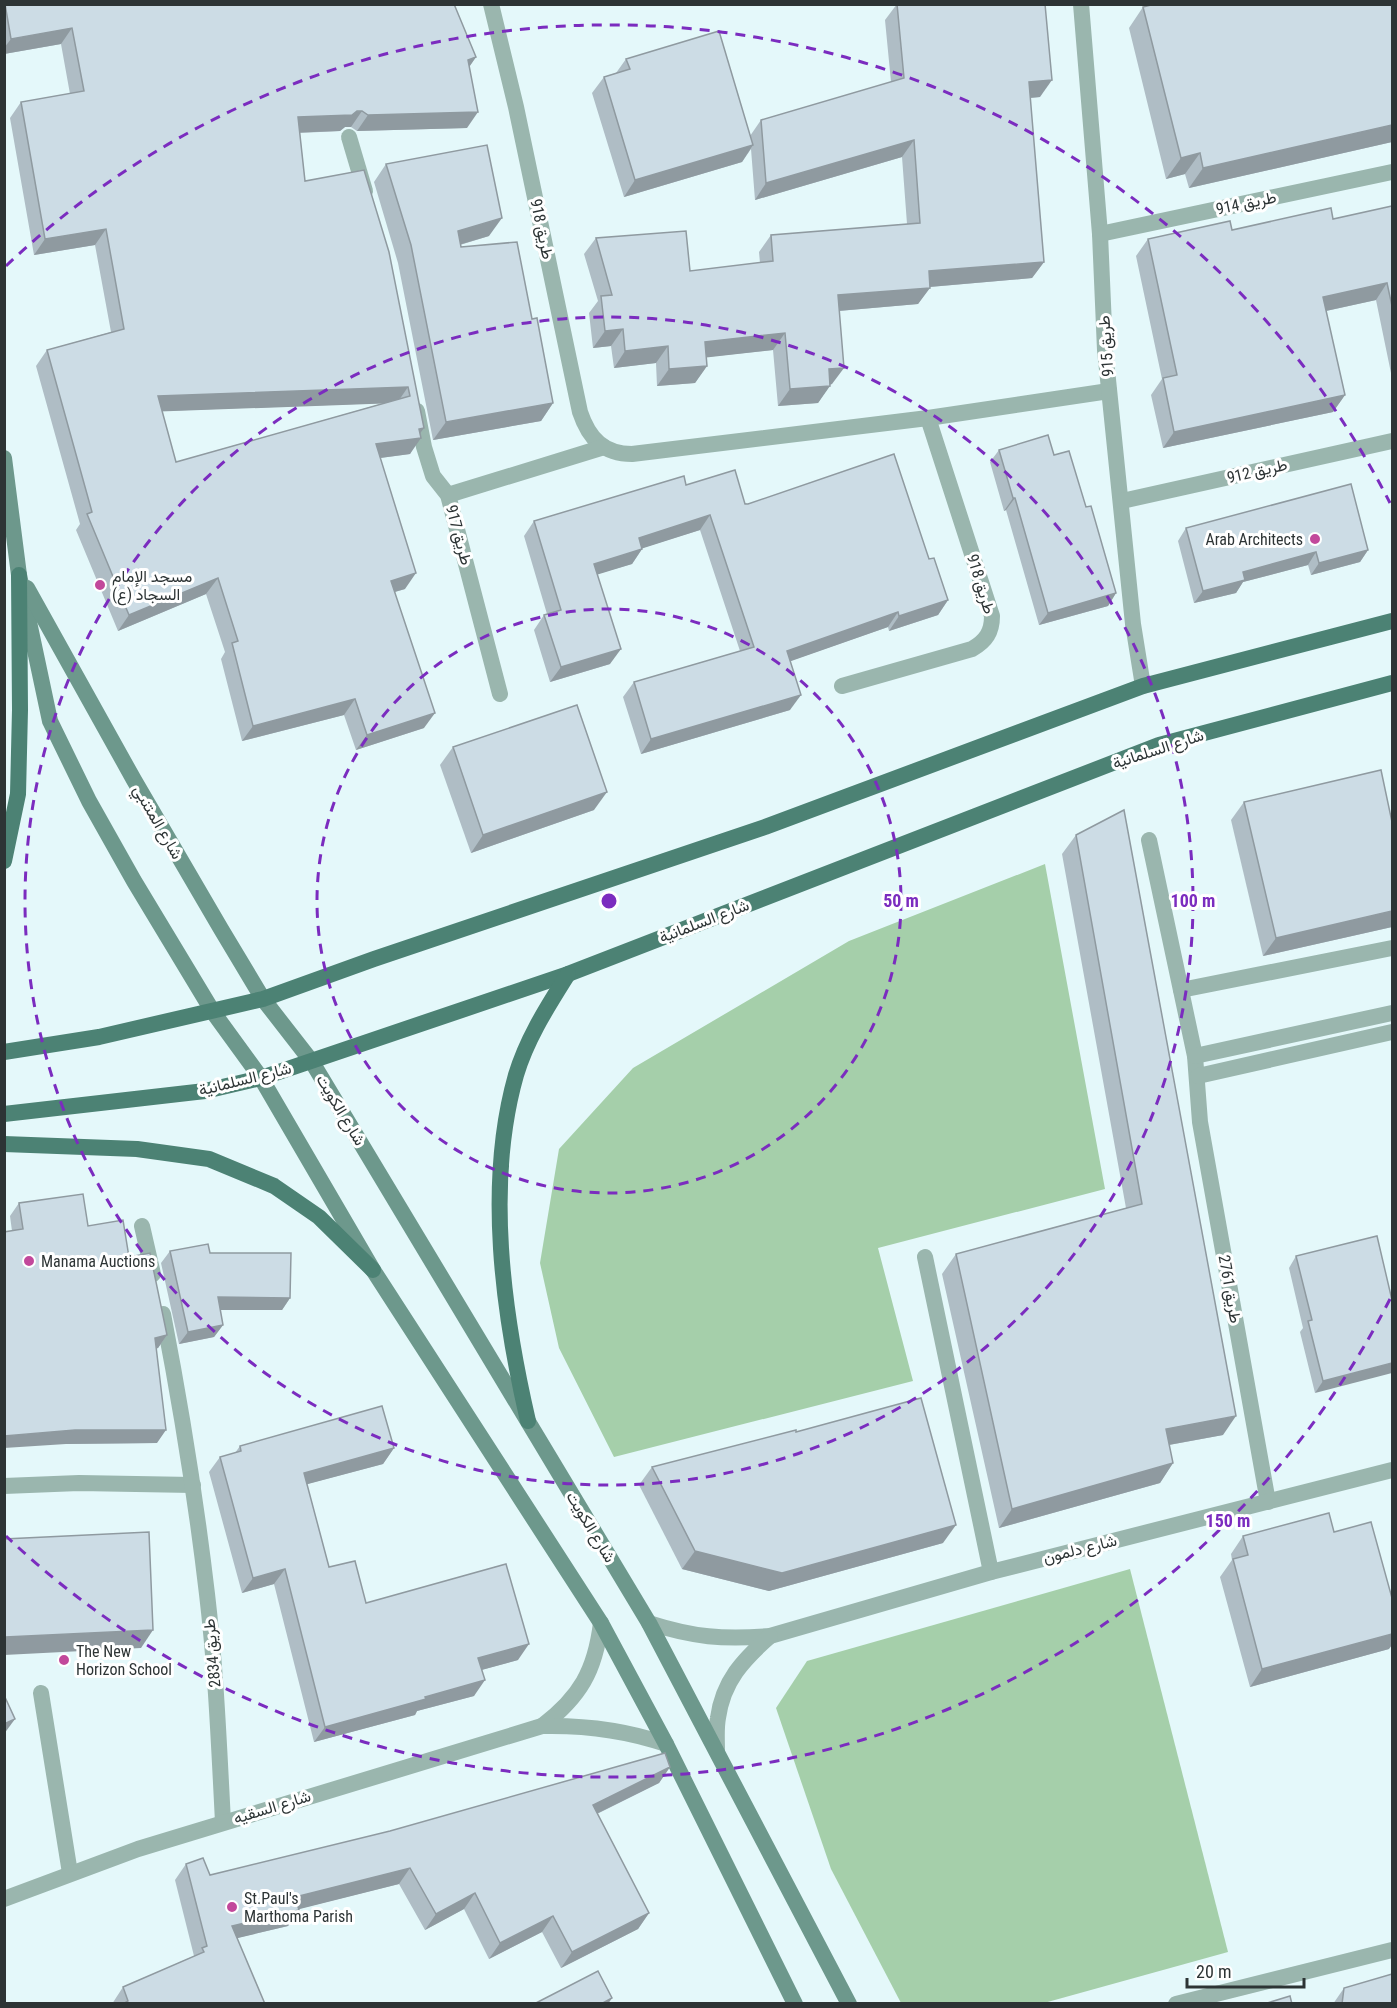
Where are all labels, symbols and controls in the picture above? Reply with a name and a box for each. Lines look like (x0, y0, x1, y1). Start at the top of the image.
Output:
street label: طريق 914 (1214, 187, 1278, 220)
street label: طريق 918 (525, 197, 558, 261)
street label: طريق 915 (1094, 315, 1119, 377)
street label: طريق 912 (1225, 455, 1289, 488)
street label: طريق 917 (441, 503, 476, 567)
place label: Arab Architects (1206, 530, 1303, 549)
marker: Arab Architects (1308, 532, 1322, 546)
street label: طريق 918 (962, 552, 999, 616)
place label: مسجد الإمام السجاد (ع) (112, 567, 192, 606)
marker: مسجد الإمام السجاد (ع) (93, 578, 107, 592)
street label: شارع السلمانية (1110, 725, 1207, 775)
street label: شارع المتنبي (126, 782, 187, 864)
text: 50 m (883, 890, 919, 911)
text: 100 m (1171, 890, 1215, 911)
centre of rings (599, 891, 619, 911)
street label: شارع السلمانية (656, 895, 752, 949)
street label: شارع السلمانية (197, 1058, 294, 1102)
street label: شارع الكويت (311, 1071, 370, 1150)
place label: Manama Auctions (41, 1252, 155, 1271)
street label: طريق 2761 (1214, 1253, 1245, 1325)
marker: Manama Auctions (22, 1254, 36, 1268)
street label: شارع الكويت (561, 1488, 620, 1567)
text: 150 m (1206, 1510, 1250, 1531)
street label: شارع دلمون (1041, 1531, 1119, 1569)
street label: طريق 2834 (200, 1618, 225, 1688)
place label: The New Horizon School (76, 1642, 172, 1679)
marker: The New Horizon School (57, 1653, 71, 1667)
street label: شارع السقيه (231, 1786, 313, 1830)
place label: St.Paul's Marthoma Parish (244, 1889, 353, 1926)
marker: St.Paul's Marthoma Parish (225, 1900, 239, 1914)
scale bar (1187, 1951, 1304, 1989)
text: 20 m (1196, 1961, 1231, 1982)

